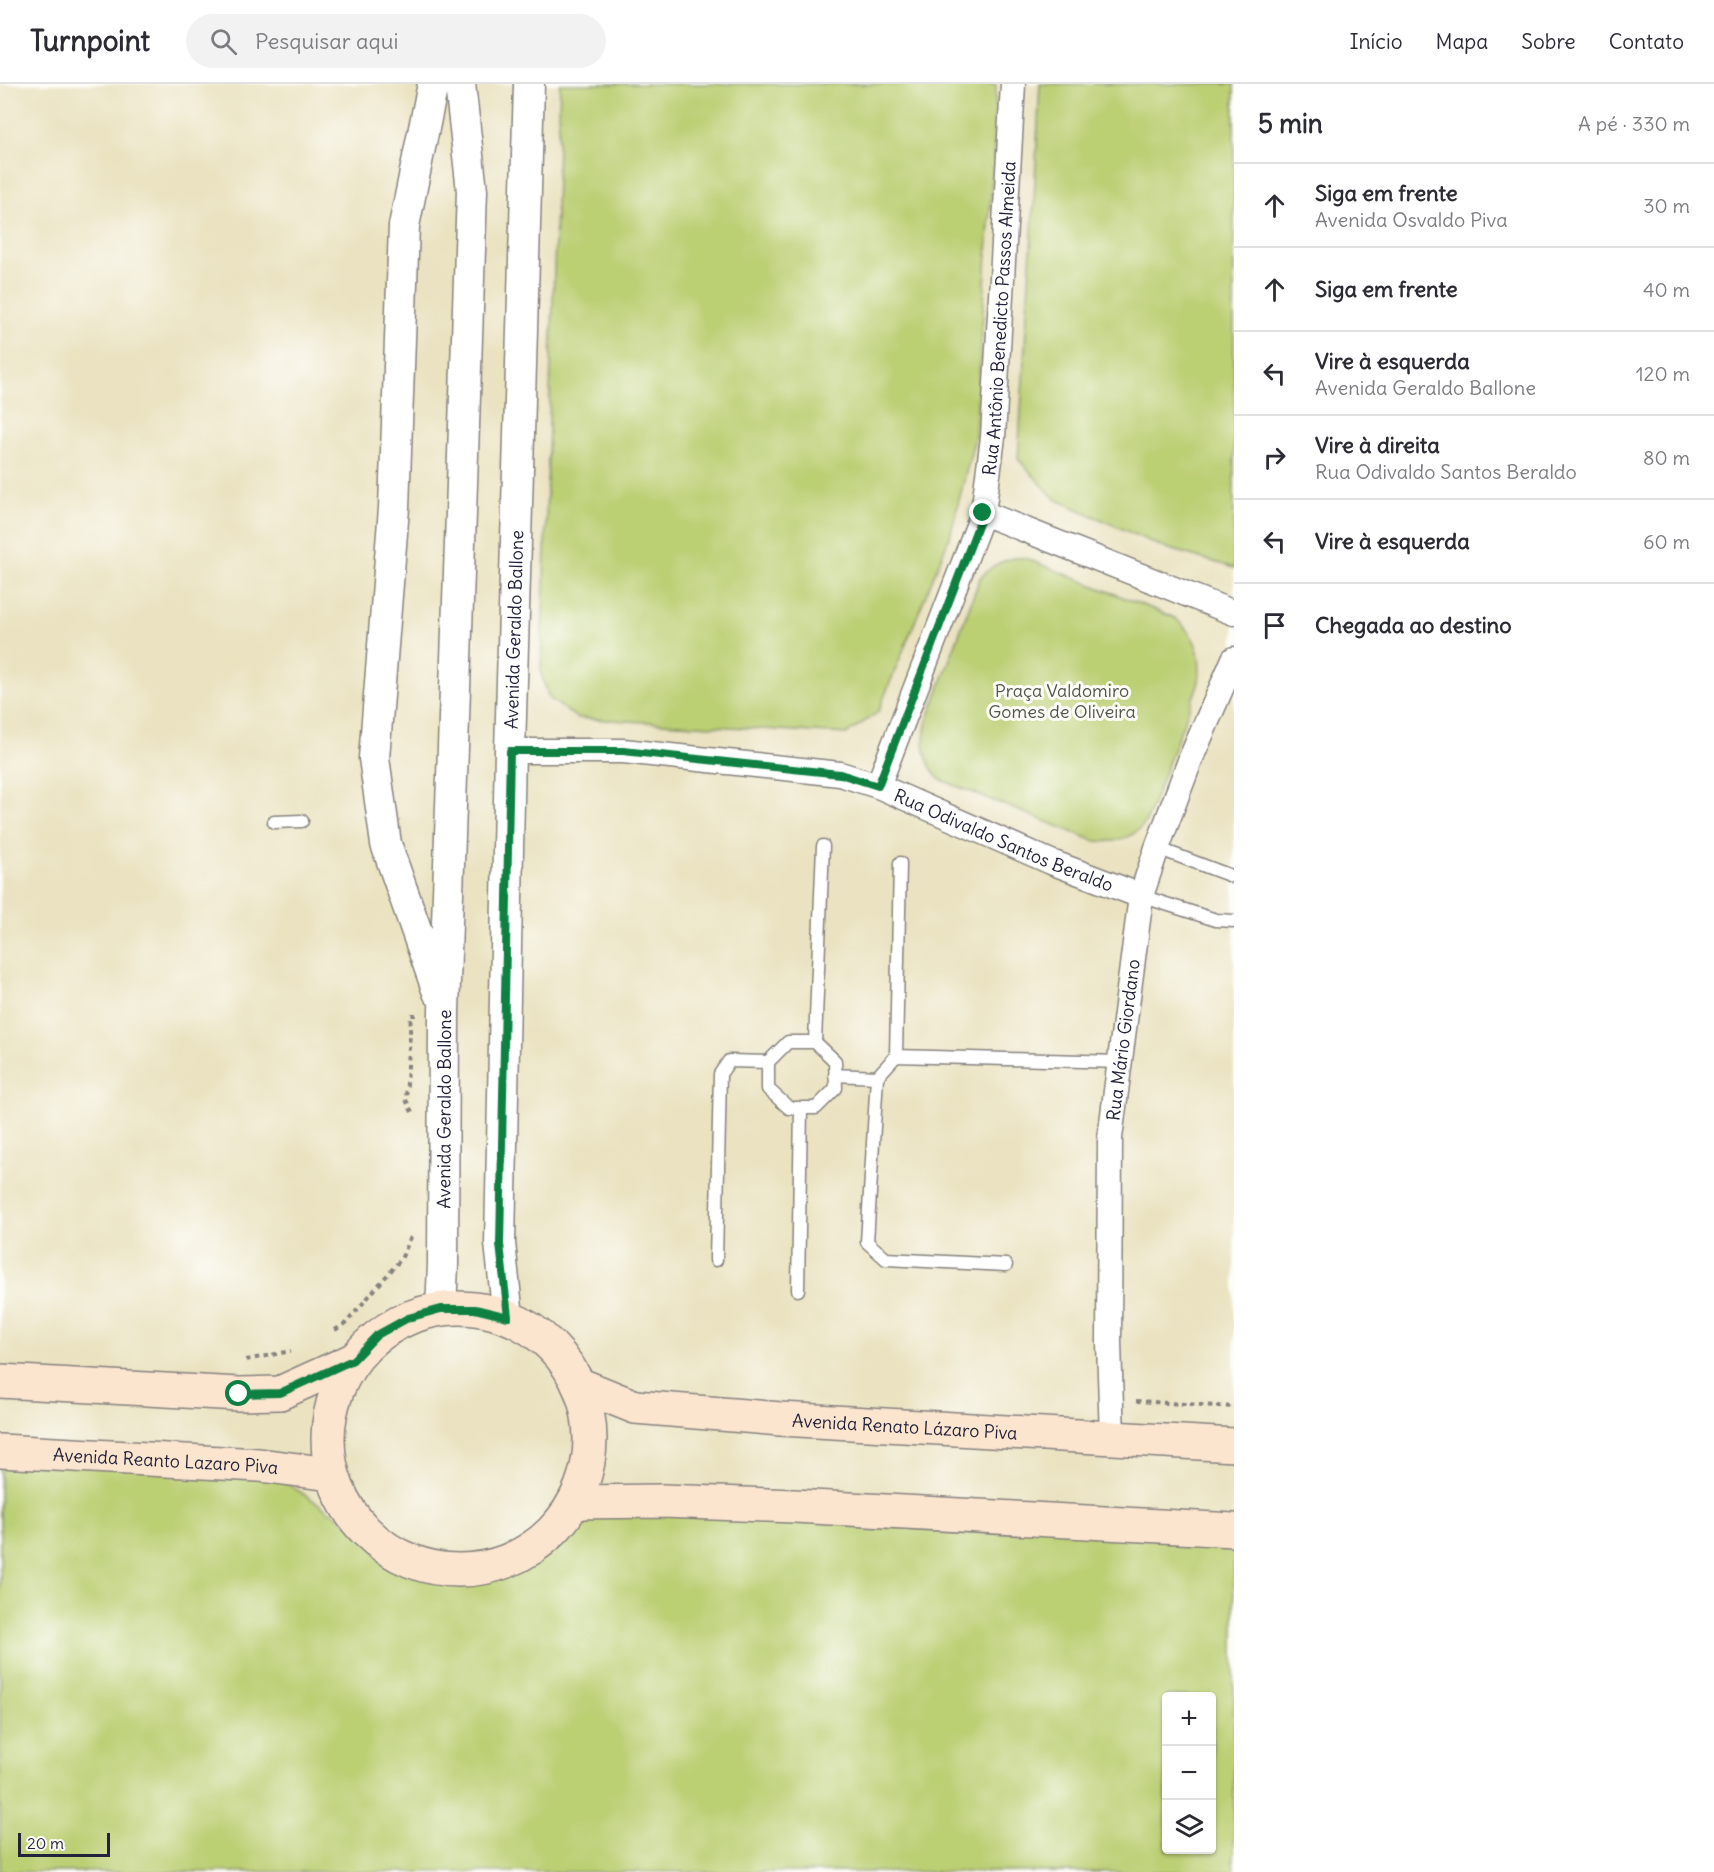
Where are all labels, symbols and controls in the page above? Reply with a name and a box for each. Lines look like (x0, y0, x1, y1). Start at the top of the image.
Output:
search box (186, 14, 606, 68)
text: Turnpoint (30, 23, 150, 59)
icon: search (207, 25, 240, 58)
text: Pesquisar aqui (255, 27, 398, 55)
text: Início (1349, 28, 1403, 55)
text: Mapa (1436, 28, 1488, 55)
text: Sobre (1521, 28, 1576, 55)
text: Contato (1609, 28, 1684, 55)
text: 5 min (1258, 107, 1323, 140)
text: A pé · 330 m (1578, 111, 1690, 136)
street label: Rua Antônio Benedicto Passos Almeida (977, 160, 1020, 477)
text: Siga em frente (1315, 179, 1458, 207)
icon: ahead (1258, 189, 1291, 222)
text: 30 m (1643, 193, 1690, 218)
text: Avenida Osvaldo Piva (1315, 207, 1508, 232)
icon: ahead (1258, 273, 1291, 306)
text: Siga em frente (1315, 275, 1458, 303)
text: 40 m (1643, 277, 1690, 302)
text: Vire à esquerda (1315, 347, 1470, 375)
icon: left (1258, 357, 1291, 390)
text: 120 m (1636, 361, 1690, 386)
text: Avenida Geraldo Ballone (1315, 375, 1536, 400)
text: Vire à direita (1315, 431, 1440, 459)
icon: right (1258, 441, 1291, 474)
text: 80 m (1643, 445, 1690, 470)
text: Rua Odivaldo Santos Beraldo (1315, 459, 1577, 484)
route end (969, 499, 995, 525)
icon: left (1258, 525, 1291, 558)
text: Vire à esquerda (1315, 527, 1470, 555)
text: 60 m (1643, 529, 1690, 554)
street label: Avenida Geraldo Ballone (499, 530, 528, 729)
icon: arrive (1258, 609, 1291, 642)
text: Chegada ao destino (1315, 611, 1512, 639)
park label: Praça Valdomiro Gomes de Oliveira (988, 679, 1136, 723)
street label: Rua Odivaldo Santos Beraldo (891, 783, 1117, 896)
street label: Rua Mário Giordano (1101, 958, 1144, 1122)
street label: Avenida Geraldo Ballone (432, 1009, 456, 1209)
route start (225, 1380, 251, 1406)
street label: Avenida Renato Lázaro Piva (792, 1408, 1018, 1444)
street label: Avenida Reanto Lazaro Piva (53, 1442, 280, 1479)
map controls (1162, 1692, 1216, 1854)
button: + (1162, 1692, 1216, 1746)
button: − (1162, 1746, 1216, 1800)
button: layers (1162, 1800, 1216, 1854)
scale bar (18, 1830, 110, 1858)
text: 20 m (27, 1833, 64, 1853)

